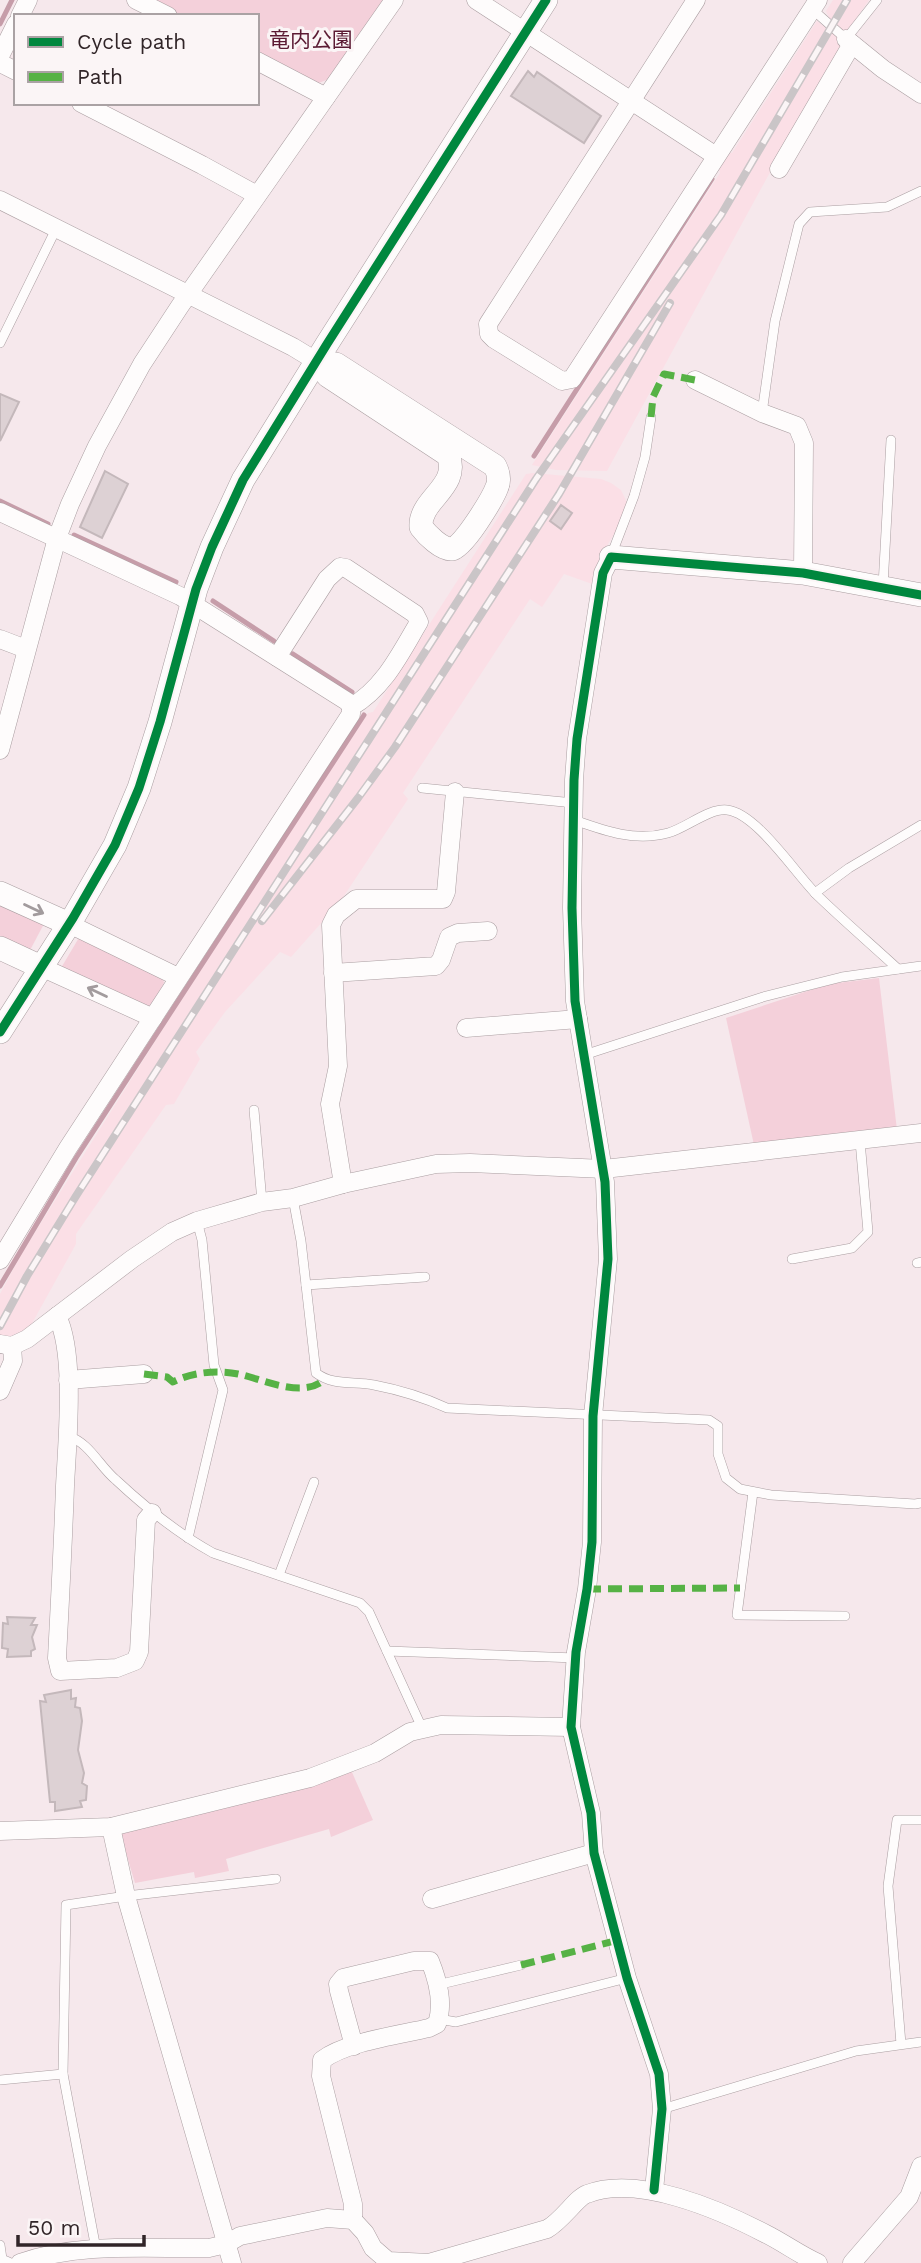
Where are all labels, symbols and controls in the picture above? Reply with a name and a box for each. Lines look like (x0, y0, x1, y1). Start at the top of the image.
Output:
legend (14, 14, 259, 105)
park label: 竜内公園 (269, 27, 353, 52)
text: Cycle path (77, 29, 186, 54)
text: Path (77, 64, 123, 89)
one-way arrow (23, 902, 44, 916)
one-way arrow (87, 985, 108, 998)
scale bar (18, 2204, 144, 2248)
text: 50 m (28, 2215, 80, 2240)

